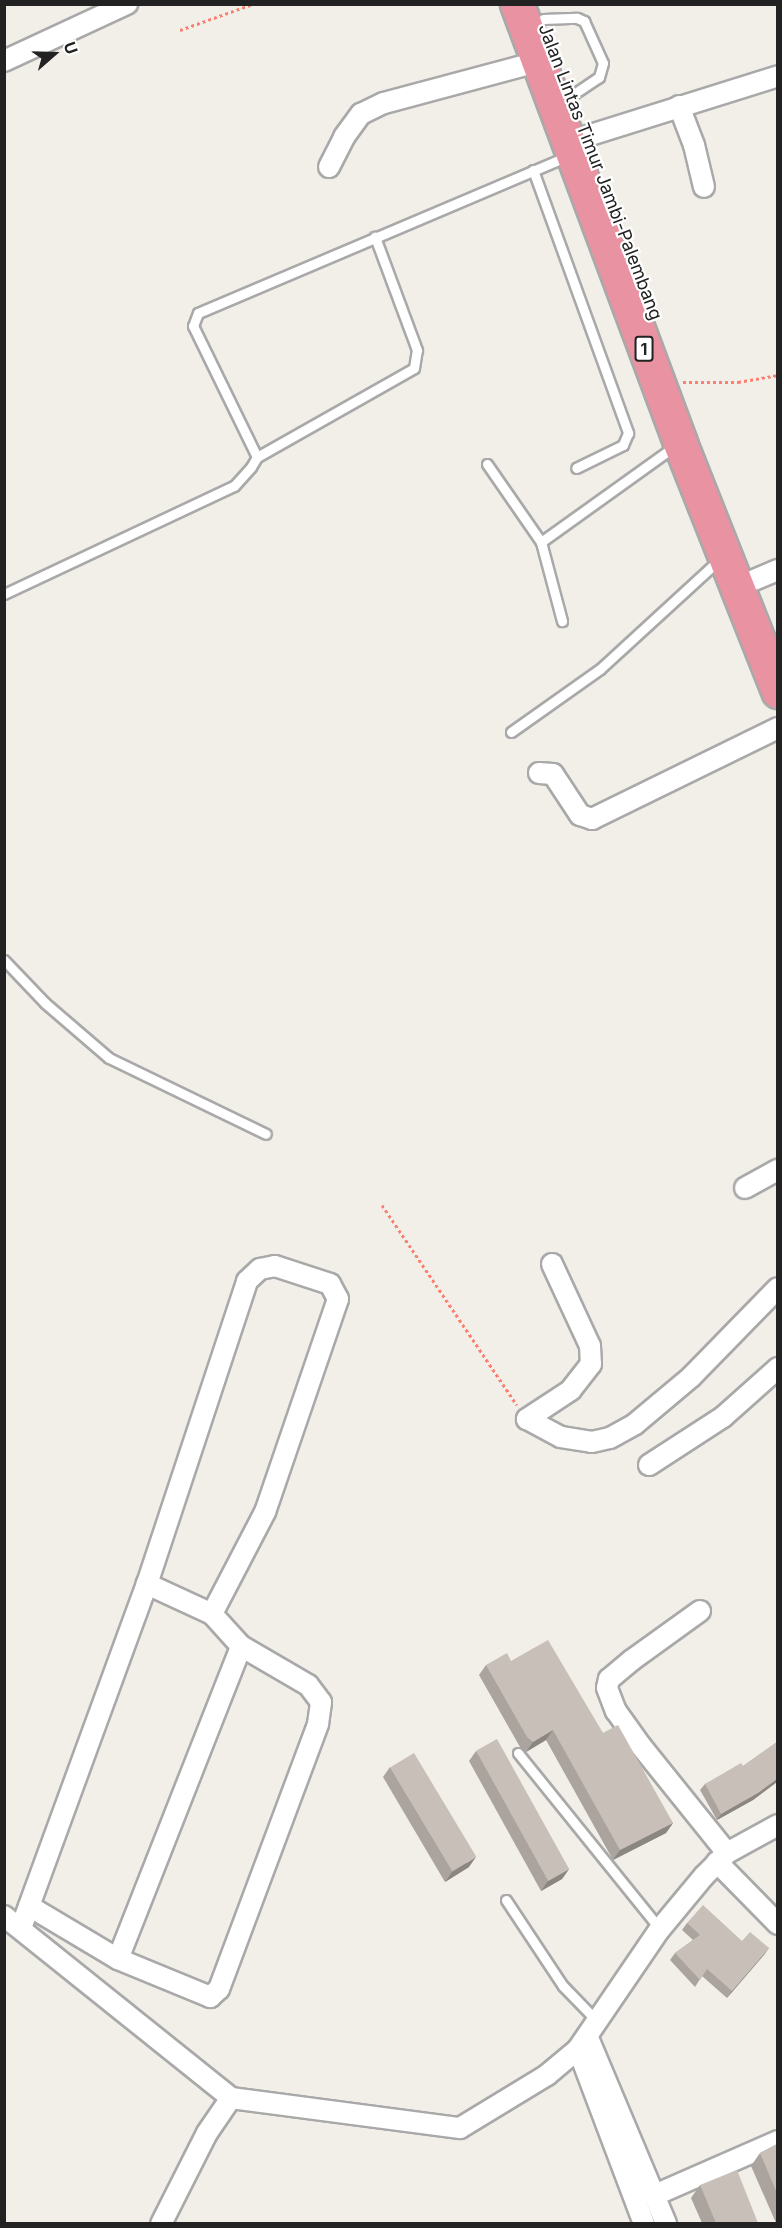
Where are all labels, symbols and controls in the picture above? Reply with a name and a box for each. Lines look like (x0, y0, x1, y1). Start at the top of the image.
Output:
street label: Jalan Lintas Timur Jambi-Palembang (533, 21, 667, 323)
north arrow (24, 24, 84, 84)
text: U (60, 39, 82, 57)
road number: 1 (634, 336, 654, 362)

